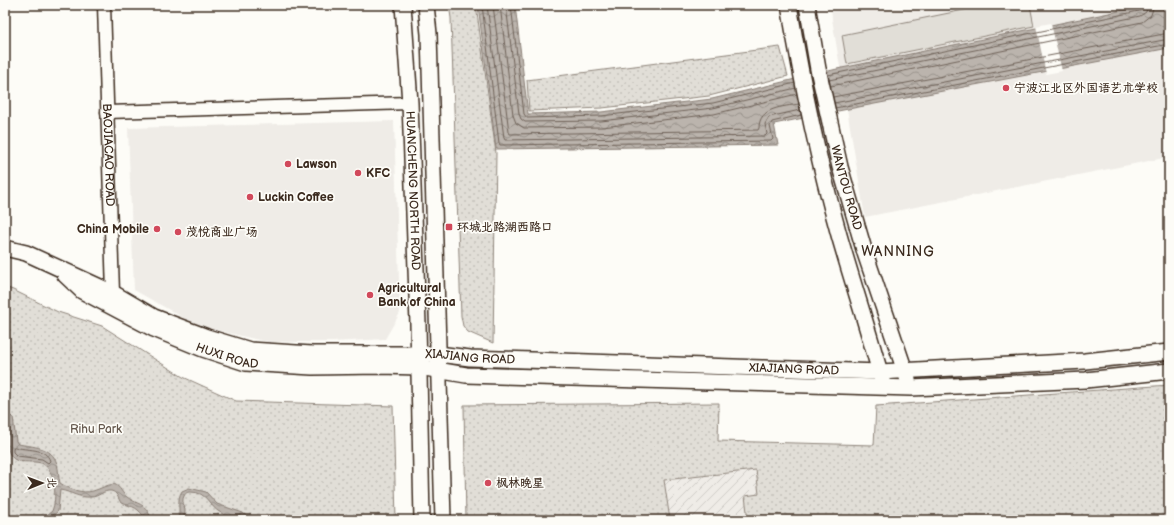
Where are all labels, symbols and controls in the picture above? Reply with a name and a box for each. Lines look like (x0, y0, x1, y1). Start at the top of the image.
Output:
place label: 宁波江北区外国语艺术学校 (1014, 81, 1158, 96)
marker: 宁波江北区外国语艺术学校 (1001, 83, 1011, 93)
street label: BAOJIACAO ROAD (100, 103, 118, 207)
street label: HUANCHENG NORTH ROAD (403, 111, 424, 271)
street label: WANTOU ROAD (828, 144, 866, 232)
place label: Lawson (296, 157, 337, 172)
marker: Lawson (283, 159, 293, 169)
place label: KFC (366, 166, 390, 181)
marker: KFC (353, 168, 363, 178)
place label: Luckin Coffee (258, 190, 334, 205)
marker: Luckin Coffee (245, 192, 255, 202)
place label: 环城北路湖西路口 (457, 220, 553, 235)
place label: China Mobile (77, 222, 149, 237)
marker: 环城北路湖西路口 (444, 222, 454, 232)
marker: China Mobile (152, 224, 162, 234)
place label: 茂悦商业广场 (186, 225, 258, 240)
marker: 茂悦商业广场 (173, 227, 183, 237)
district label: WANNING (861, 243, 935, 260)
place label: Agricultural Bank of China (377, 281, 456, 310)
marker: Agricultural Bank of China (365, 290, 375, 300)
street label: HUXI ROAD (194, 339, 259, 371)
street label: XIAJIANG ROAD (424, 346, 516, 367)
street label: XIAJIANG ROAD (748, 360, 840, 378)
park label: Rihu Park (70, 422, 122, 437)
north arrow (22, 463, 62, 503)
place label: 枫林晚星 (496, 476, 544, 491)
text: 北 (45, 477, 58, 488)
marker: 枫林晚星 (483, 478, 493, 488)

